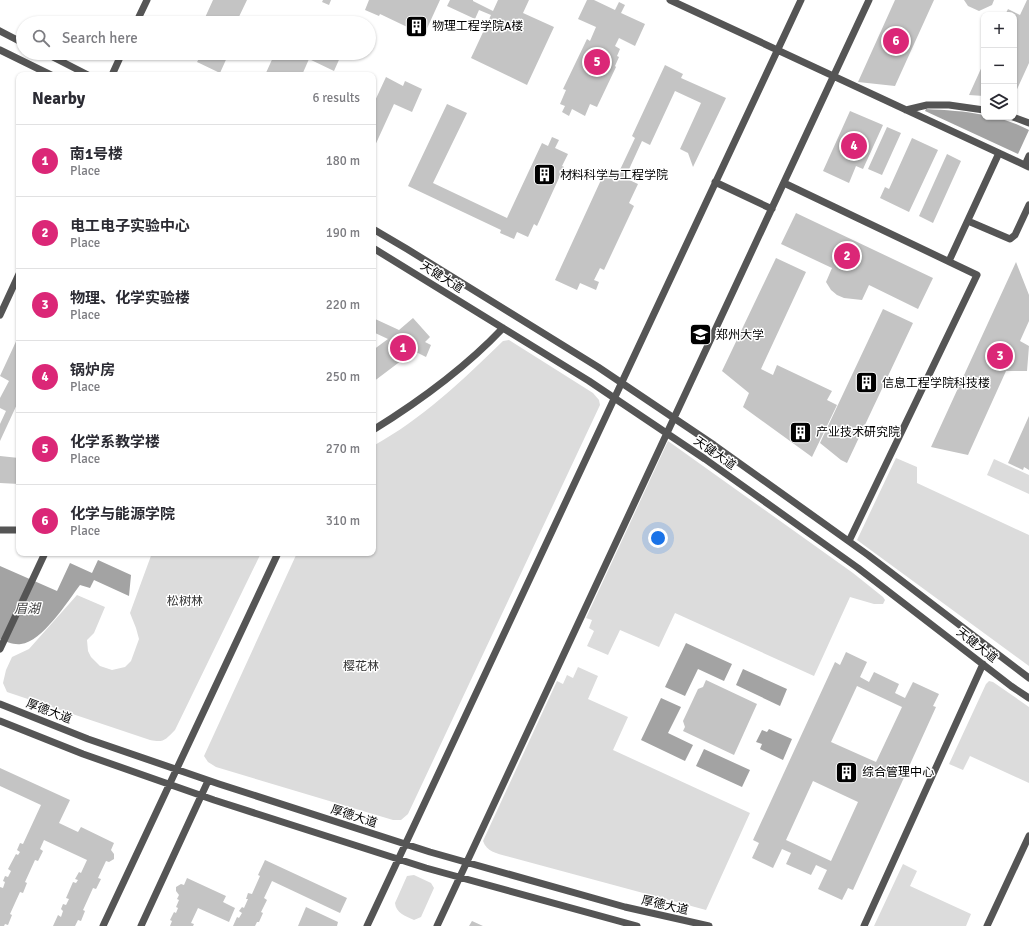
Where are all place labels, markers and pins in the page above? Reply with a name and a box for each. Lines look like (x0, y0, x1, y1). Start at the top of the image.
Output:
building icon: 物理工程学院A楼 (403, 13, 429, 39)
place label: 物理工程学院A楼 (432, 19, 523, 34)
pin: 6 (883, 26, 909, 56)
pin: 5 (584, 47, 610, 77)
pin: 4 (841, 131, 867, 161)
building icon: 材料科学与工程学院 (531, 162, 557, 188)
place label: 材料科学与工程学院 (560, 168, 668, 183)
pin: 2 (834, 241, 860, 271)
school or university icon: 郑州大学 (688, 322, 714, 348)
place label: 郑州大学 (716, 328, 764, 343)
pin: 1 (390, 333, 416, 363)
pin: 3 (987, 341, 1013, 371)
building icon: 信息工程学院科技楼 (854, 370, 880, 396)
place label: 信息工程学院科技楼 (882, 376, 990, 391)
building icon: 产业技术研究院 (788, 419, 814, 445)
place label: 产业技术研究院 (816, 425, 900, 440)
building icon: 综合管理中心 (833, 759, 859, 785)
place label: 综合管理中心 (862, 765, 934, 780)

